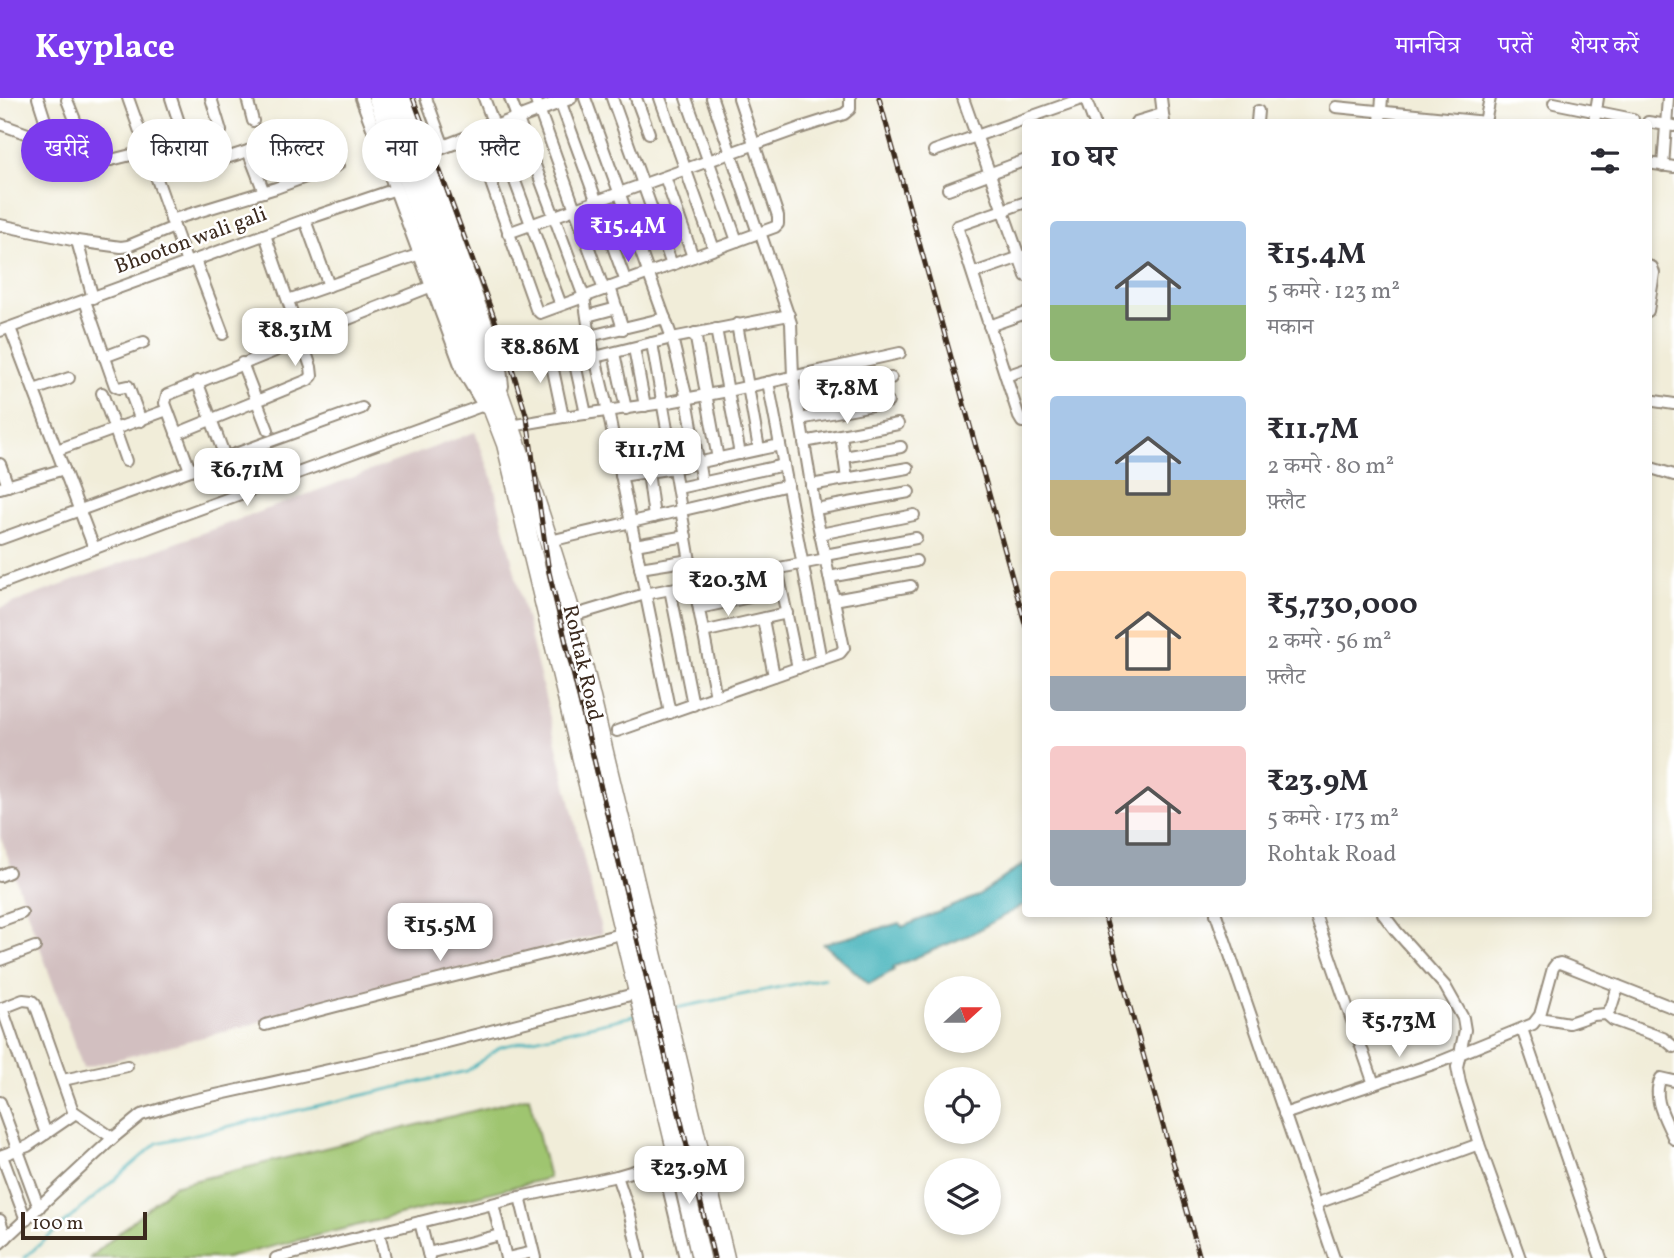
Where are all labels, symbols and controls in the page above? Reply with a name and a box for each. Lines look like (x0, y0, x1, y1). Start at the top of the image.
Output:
text: Keyplace (35, 26, 175, 72)
text: मानचित्र (1395, 30, 1460, 64)
text: परतें (1498, 30, 1533, 64)
text: शेयर करें (1571, 30, 1639, 64)
chip: खरीदें (21, 119, 113, 182)
chip: किराया (127, 119, 232, 182)
chip: फ़िल्टर (246, 119, 348, 182)
chip: नया (362, 119, 442, 182)
chip: फ़्लैट (456, 119, 544, 182)
text: 10 घर (1050, 137, 1116, 179)
icon: filters (1586, 142, 1624, 180)
street label: Bhooton wali gali (111, 200, 271, 282)
pin: ₹15.4M (571, 204, 685, 264)
text: ₹15.4M (590, 211, 666, 243)
text: ₹15.4M (1267, 234, 1366, 276)
icon: home (1106, 249, 1190, 333)
text: 5 कमरे · 123 m² (1267, 276, 1400, 308)
pin: ₹8.31M (238, 308, 352, 368)
text: मकान (1267, 312, 1314, 344)
text: ₹8.31M (258, 315, 332, 347)
pin: ₹8.86M (483, 326, 597, 385)
text: ₹8.86M (501, 332, 579, 364)
pin: ₹7.8M (798, 366, 896, 426)
text: ₹7.8M (816, 373, 878, 405)
text: ₹11.7M (1267, 409, 1359, 451)
icon: home (1106, 424, 1190, 508)
pin: ₹11.7M (593, 428, 707, 488)
text: ₹11.7M (615, 435, 685, 467)
pin: ₹6.71M (190, 448, 304, 508)
text: 2 कमरे · 80 m² (1267, 451, 1394, 483)
text: ₹6.71M (210, 455, 284, 487)
text: फ़्लैट (1267, 487, 1305, 519)
pin: ₹20.3M (671, 559, 785, 618)
text: ₹20.3M (689, 565, 767, 597)
text: ₹5,730,000 (1267, 584, 1418, 626)
icon: home (1106, 599, 1190, 683)
street label: Rohtak Road (555, 602, 609, 724)
text: 2 कमरे · 56 m² (1267, 626, 1392, 658)
text: फ़्लैट (1267, 662, 1305, 694)
text: ₹23.9M (1267, 761, 1368, 803)
icon: home (1106, 774, 1190, 858)
text: 5 कमरे · 173 m² (1267, 803, 1399, 835)
text: Rohtak Road (1267, 839, 1397, 871)
pin: ₹15.5M (383, 904, 497, 963)
text: ₹15.5M (404, 910, 476, 942)
north arrow (924, 976, 1001, 1054)
map controls (924, 976, 1001, 1235)
pin: ₹5.73M (1342, 1000, 1456, 1059)
text: ₹5.73M (1362, 1006, 1436, 1038)
button: locate (924, 1067, 1001, 1144)
pin: ₹23.9M (632, 1146, 746, 1206)
text: ₹23.9M (650, 1153, 728, 1185)
button: layers (924, 1158, 1001, 1235)
scale bar (21, 1209, 147, 1241)
text: 100 m (32, 1211, 83, 1237)

